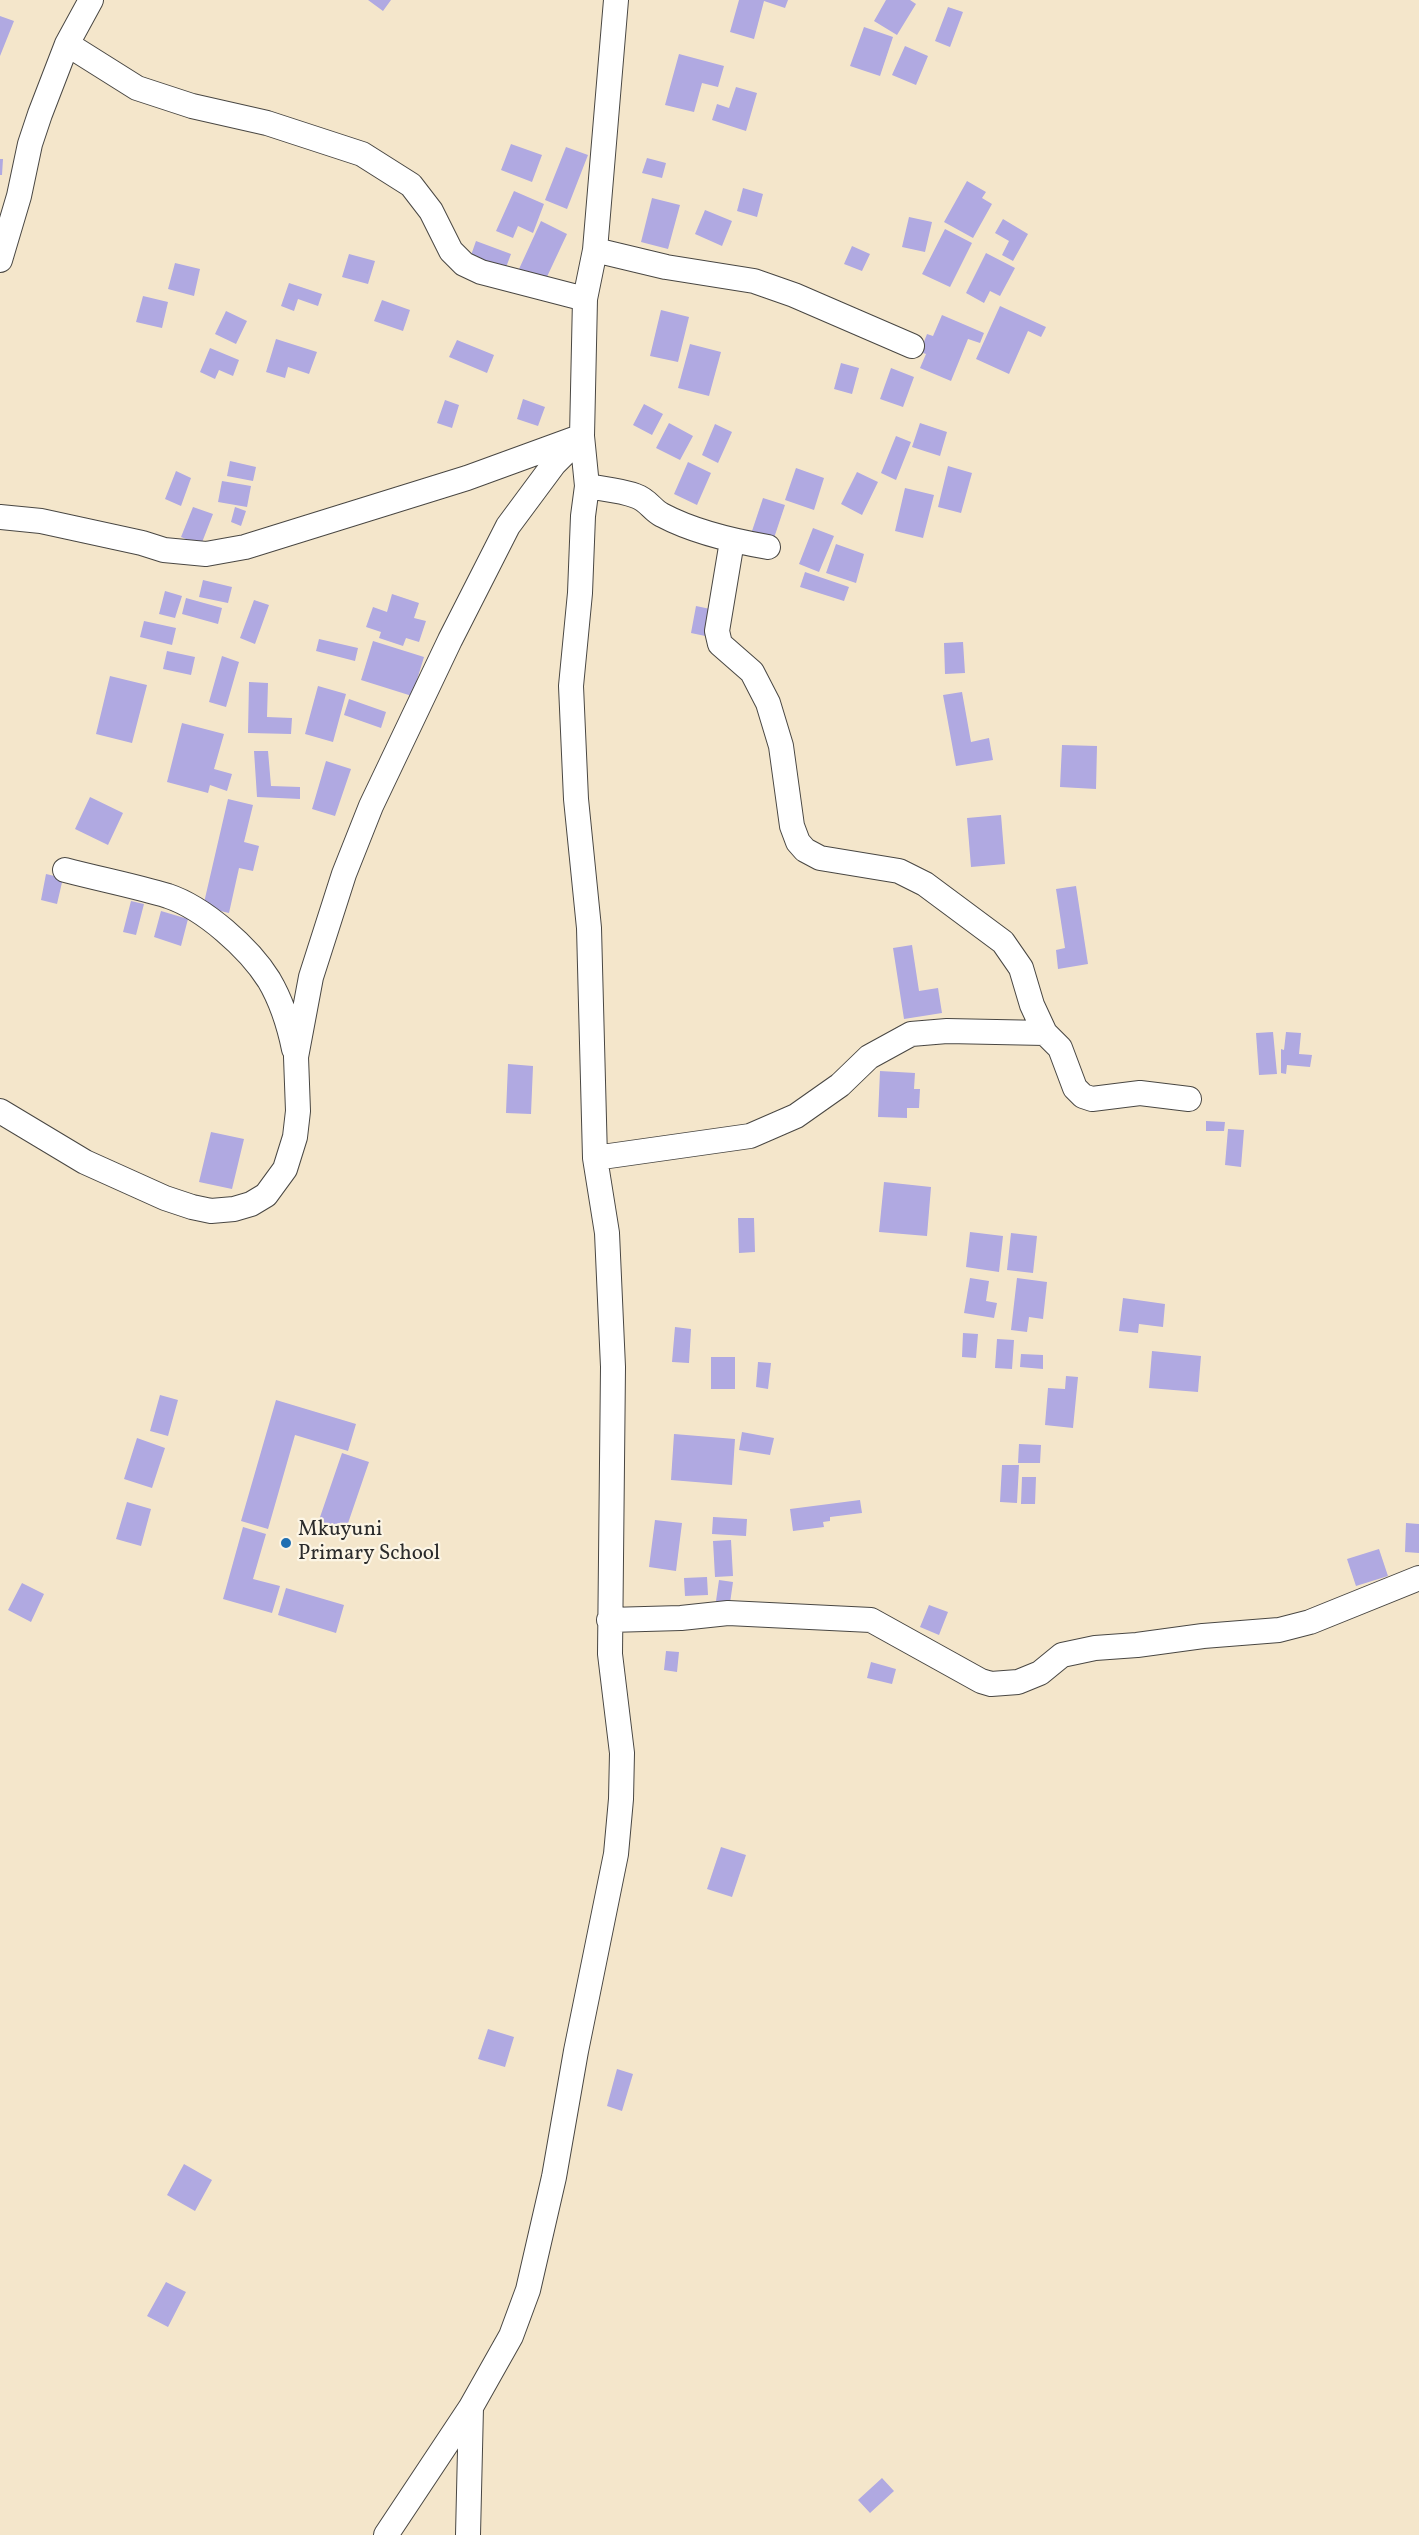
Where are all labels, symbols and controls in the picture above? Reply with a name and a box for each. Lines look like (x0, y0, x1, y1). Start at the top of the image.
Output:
place label: Mkuyuni Primary School (298, 1518, 440, 1568)
marker: Mkuyuni Primary School (279, 1536, 293, 1550)

